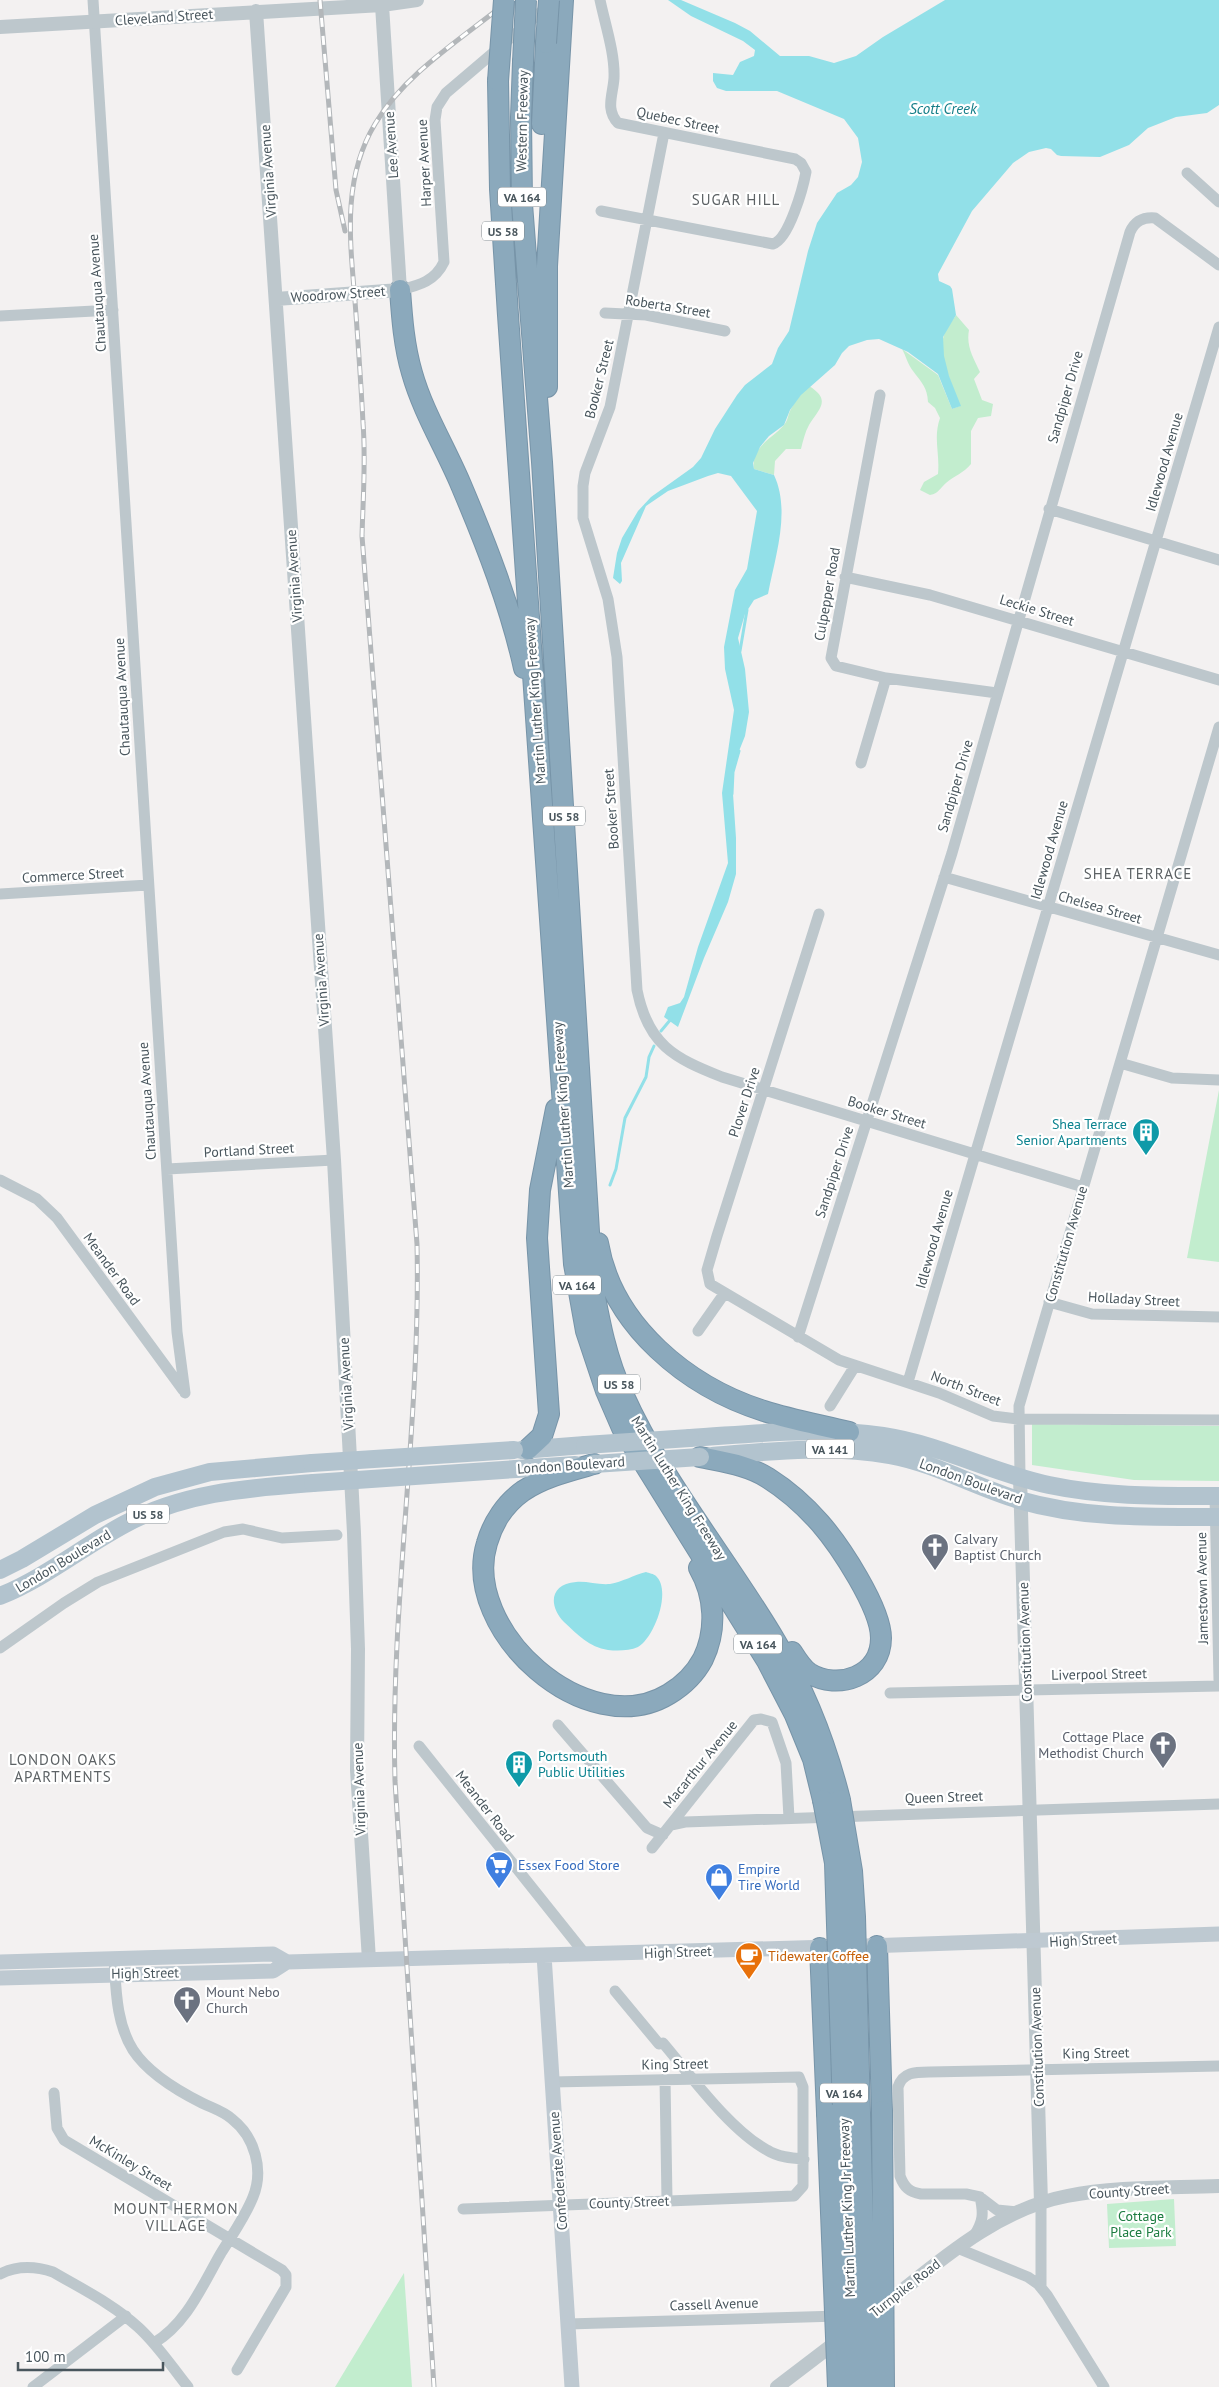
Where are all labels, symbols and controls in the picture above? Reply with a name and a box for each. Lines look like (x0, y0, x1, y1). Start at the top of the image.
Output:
street label: Cleveland Street (114, 5, 214, 29)
street label: Western Freeway (512, 70, 532, 172)
water label: Scott Creek (909, 99, 978, 118)
street label: Quebec Street (635, 102, 721, 138)
street label: Lee Avenue (380, 111, 402, 179)
street label: Harper Avenue (413, 119, 435, 207)
street label: Virginia Avenue (256, 124, 280, 219)
road number: VA 164 (498, 188, 546, 206)
district label: SUGAR HILL (692, 190, 780, 209)
road number: US 58 (482, 222, 524, 240)
street label: Chautauqua Avenue (84, 233, 110, 353)
street label: Woodrow Street (290, 282, 386, 306)
street label: Roberta Street (624, 290, 712, 322)
street label: Booker Street (580, 337, 618, 421)
street label: Sandpiper Drive (1043, 349, 1087, 445)
street label: Idlewood Avenue (1141, 410, 1187, 514)
street label: Virginia Avenue (282, 529, 306, 624)
street label: Culpepper Road (810, 546, 844, 642)
street label: Leckie Street (998, 590, 1077, 630)
street label: Martin Luther King Freeway (520, 617, 550, 785)
street label: Chautauqua Avenue (110, 637, 134, 757)
street label: Sandpiper Drive (933, 738, 977, 834)
street label: Booker Street (599, 768, 623, 850)
street label: Idlewood Avenue (1026, 798, 1072, 902)
road number: US 58 (543, 806, 585, 826)
street label: Commerce Street (21, 863, 125, 887)
district label: SHEA TERRACE (1084, 864, 1192, 883)
street label: Chelsea Street (1056, 886, 1144, 928)
street label: Virginia Avenue (309, 933, 333, 1028)
street label: Martin Luther King Freeway (548, 1021, 578, 1189)
street label: Chautauqua Avenue (134, 1041, 160, 1161)
street label: Plover Drive (724, 1065, 764, 1139)
street label: Booker Street (846, 1092, 929, 1133)
place label: Shea Terrace Senior Apartments (1016, 1115, 1127, 1149)
building icon: Shea Terrace Senior Apartments (1131, 1117, 1161, 1156)
street label: Sandpiper Drive (811, 1124, 857, 1220)
street label: Portland Street (203, 1139, 295, 1161)
street label: Constitution Avenue (1041, 1184, 1091, 1304)
street label: Idlewood Avenue (911, 1187, 957, 1291)
street label: Meander Road (80, 1229, 144, 1309)
road number: VA 164 (553, 1276, 601, 1294)
street label: Holladay Street (1088, 1288, 1181, 1310)
street label: Virginia Avenue (335, 1337, 357, 1432)
street label: North Street (928, 1366, 1004, 1410)
road number: US 58 (598, 1375, 640, 1394)
street label: Martin Luther King Freeway (627, 1413, 731, 1564)
road number: VA 141 (806, 1440, 854, 1458)
street label: London Boulevard (516, 1452, 626, 1478)
street label: London Boulevard (917, 1454, 1025, 1508)
road number: US 58 (127, 1505, 169, 1524)
street label: London Boulevard (12, 1525, 114, 1597)
place label: Calvary Baptist Church (954, 1530, 1042, 1564)
church icon: Calvary Baptist Church (920, 1532, 950, 1571)
street label: Jamestown Avenue (1192, 1532, 1212, 1645)
street label: Constitution Avenue (1014, 1582, 1036, 1702)
road number: VA 164 (734, 1635, 782, 1654)
street label: Liverpool Street (1051, 1664, 1147, 1684)
street label: Macarthur Avenue (659, 1716, 741, 1812)
place label: Cottage Place Methodist Church (1038, 1728, 1144, 1762)
church icon: Cottage Place Methodist Church (1148, 1730, 1178, 1769)
street label: Virginia Avenue (348, 1742, 370, 1837)
place label: Portsmouth Public Utilities (538, 1747, 625, 1781)
building icon: Portsmouth Public Utilities (504, 1749, 534, 1788)
district label: LONDON OAKS APARTMENTS (9, 1750, 117, 1786)
street label: Meander Road (452, 1767, 518, 1845)
street label: Queen Street (905, 1787, 984, 1807)
supermarket icon: Essex Food Store (484, 1850, 514, 1889)
place label: Essex Food Store (518, 1856, 620, 1874)
place label: Empire Tire World (738, 1860, 800, 1894)
shop icon: Empire Tire World (704, 1862, 734, 1901)
street label: High Street (1049, 1929, 1118, 1951)
cafe icon: Tidewater Coffee (734, 1941, 764, 1980)
street label: High Street (644, 1942, 712, 1962)
place label: Tidewater Coffee (768, 1947, 869, 1965)
street label: High Street (111, 1963, 179, 1983)
place label: Mount Nebo Church (206, 1983, 280, 2017)
church icon: Mount Nebo Church (172, 1985, 202, 2024)
street label: Constitution Avenue (1026, 1987, 1048, 2107)
street label: King Street (1062, 2043, 1130, 2063)
street label: King Street (641, 2054, 709, 2074)
road number: VA 164 (820, 2084, 868, 2102)
street label: Confederate Avenue (545, 2111, 571, 2231)
street label: Martin Luther King Jr Freeway (835, 2118, 859, 2298)
street label: McKinley Street (86, 2131, 176, 2195)
street label: County Street (1088, 2179, 1170, 2203)
street label: County Street (588, 2192, 670, 2212)
district label: MOUNT HERMON VILLAGE (114, 2199, 239, 2235)
park label: Cottage Place Park (1110, 2207, 1172, 2241)
street label: Turnpike Road (866, 2255, 944, 2321)
street label: Cassell Avenue (669, 2293, 759, 2315)
scale bar (18, 2340, 162, 2372)
text: 100 m (25, 2347, 66, 2366)

